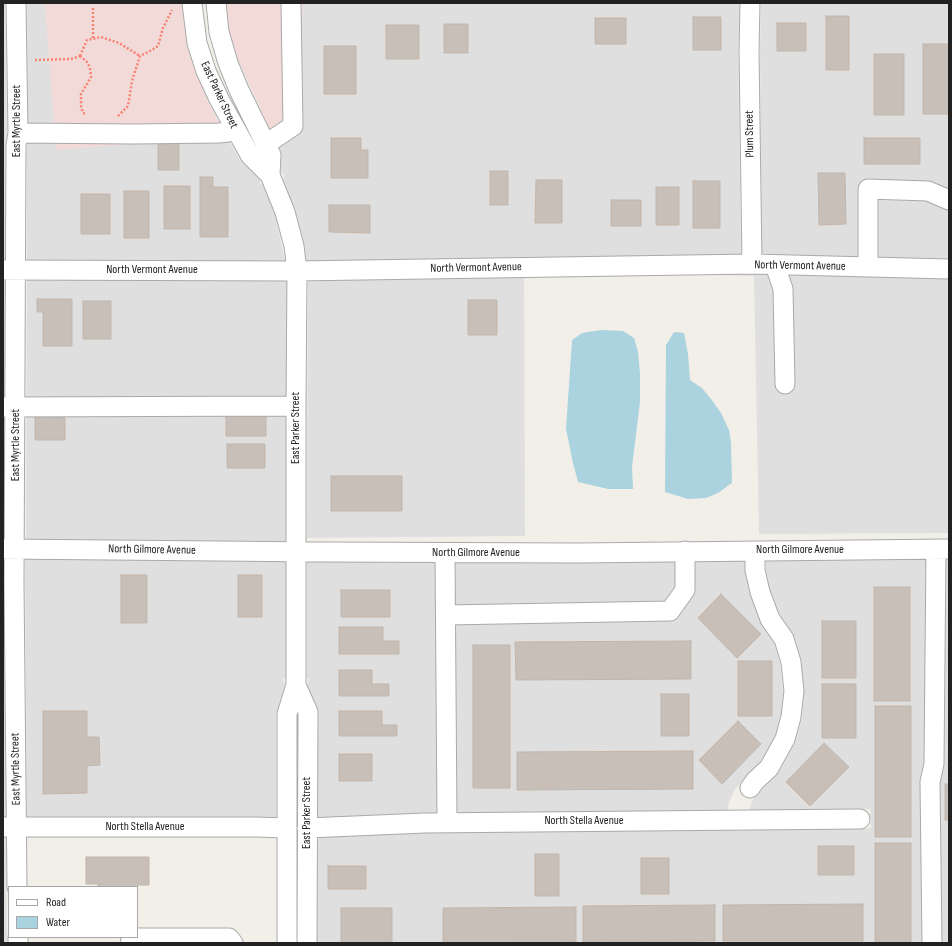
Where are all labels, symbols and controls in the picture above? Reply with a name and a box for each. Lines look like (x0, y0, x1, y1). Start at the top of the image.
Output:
street label: East Parker Street (197, 59, 241, 131)
street label: East Myrtle Street (10, 85, 24, 157)
street label: Plum Street (742, 110, 758, 158)
street label: North Vermont Avenue (754, 258, 846, 274)
street label: North Vermont Avenue (430, 260, 522, 276)
street label: North Vermont Avenue (106, 263, 198, 277)
street label: East Parker Street (289, 392, 303, 464)
street label: East Myrtle Street (9, 409, 23, 481)
street label: North Gilmore Avenue (108, 542, 196, 558)
street label: North Gilmore Avenue (756, 543, 844, 557)
street label: North Gilmore Avenue (432, 546, 520, 560)
street label: East Myrtle Street (8, 733, 24, 805)
street label: East Parker Street (300, 777, 314, 849)
street label: North Stella Avenue (544, 814, 624, 828)
street label: North Stella Avenue (105, 820, 185, 834)
legend (8, 886, 138, 938)
text: Road (46, 895, 66, 910)
text: Water (46, 915, 70, 930)

